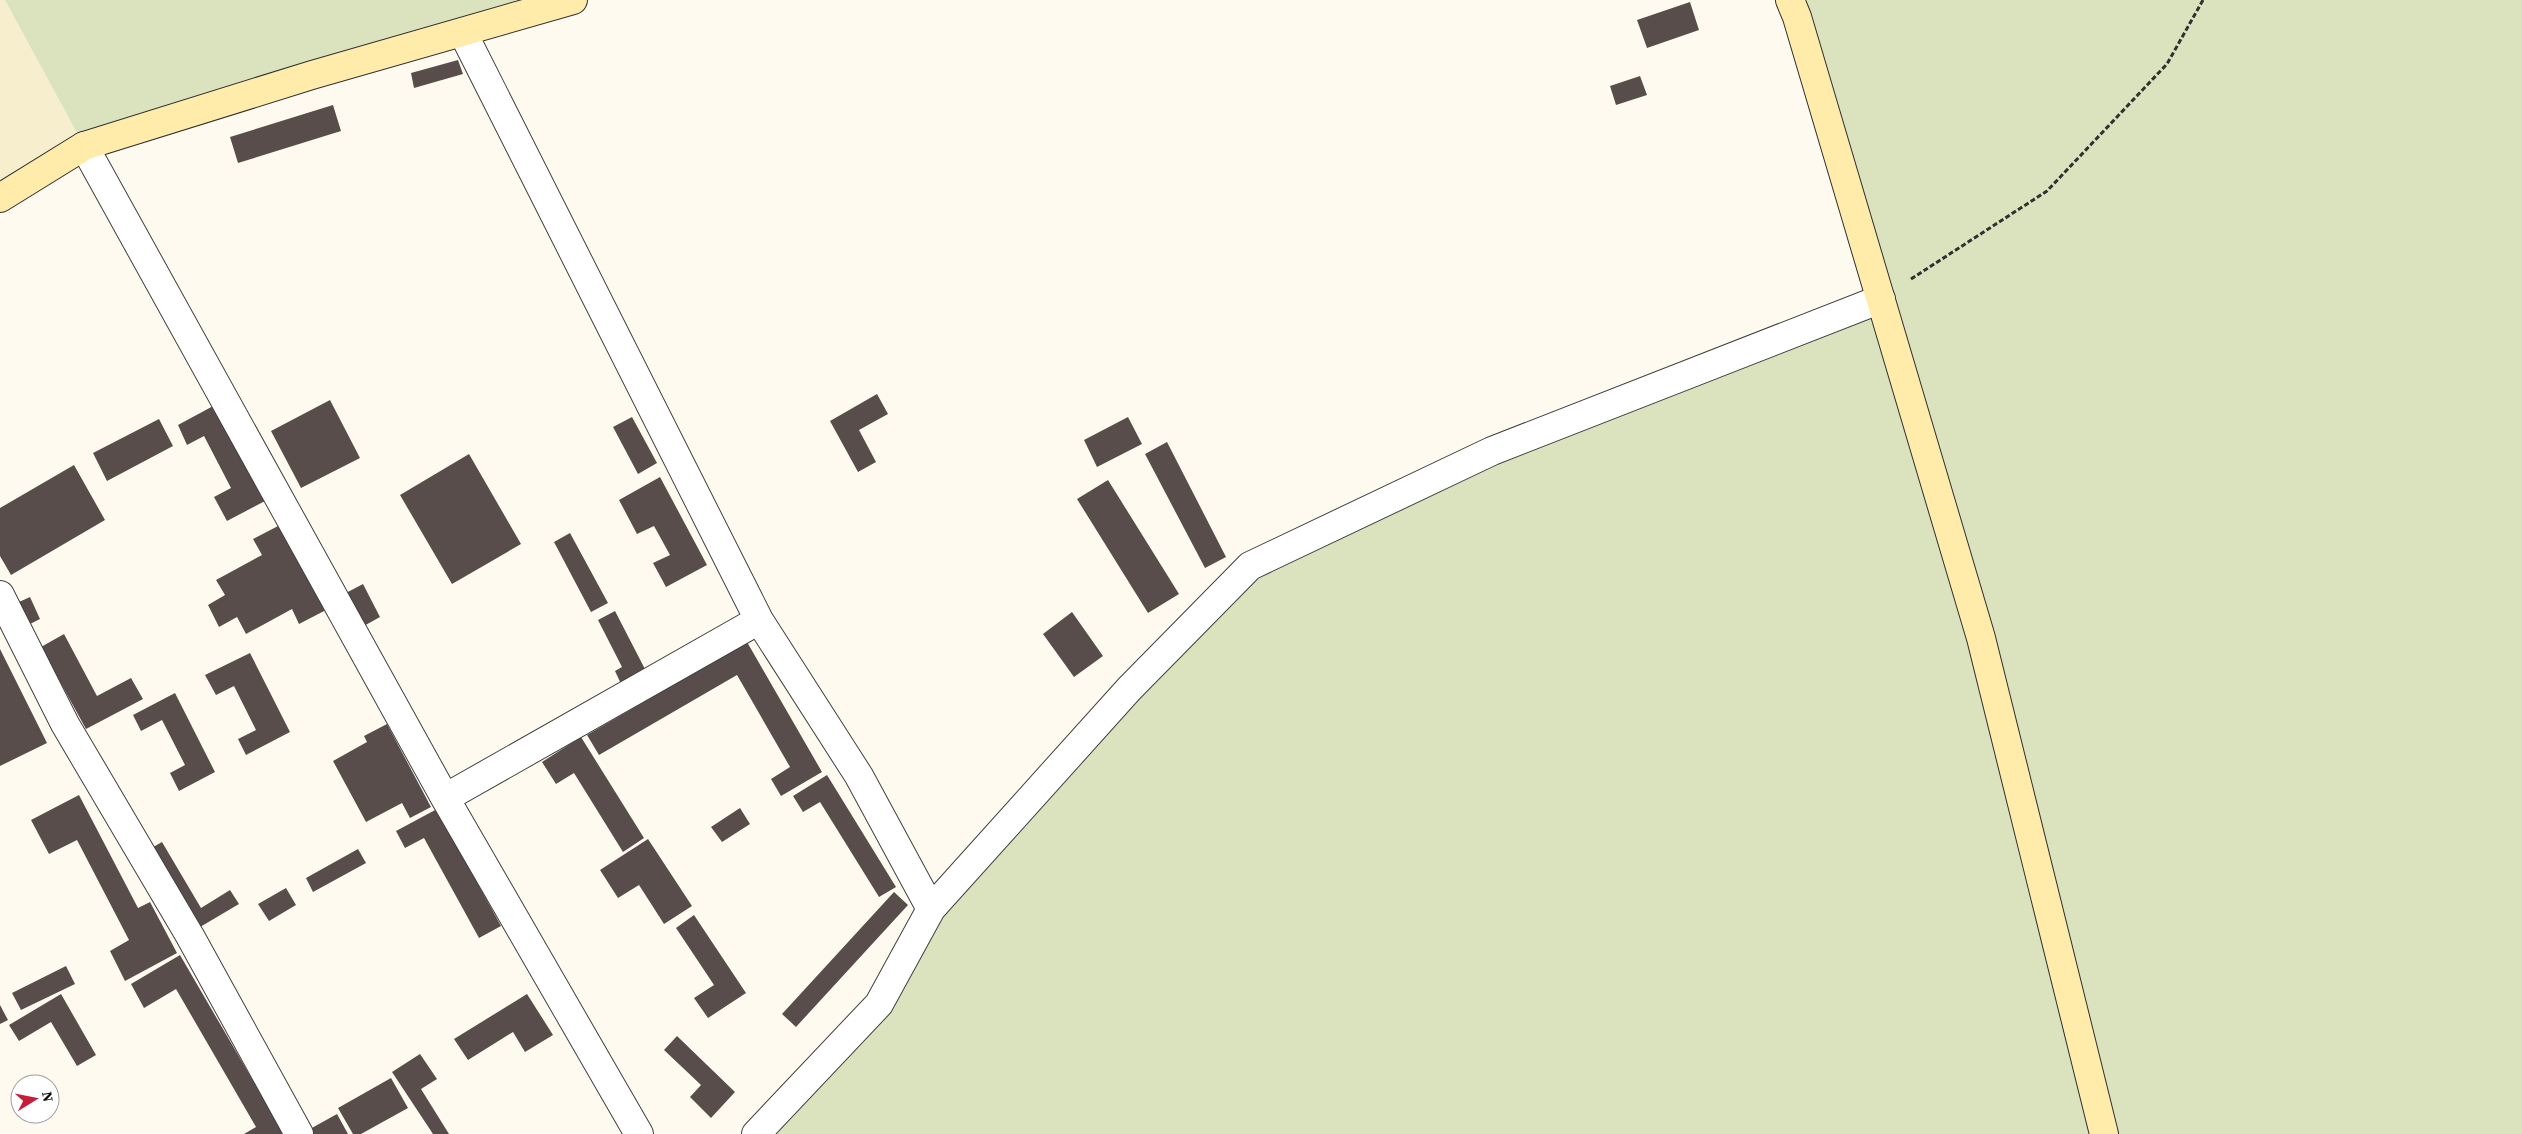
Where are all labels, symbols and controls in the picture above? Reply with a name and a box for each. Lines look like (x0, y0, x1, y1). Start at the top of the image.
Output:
north arrow (10, 1074, 60, 1124)
text: N (37, 1090, 59, 1104)

